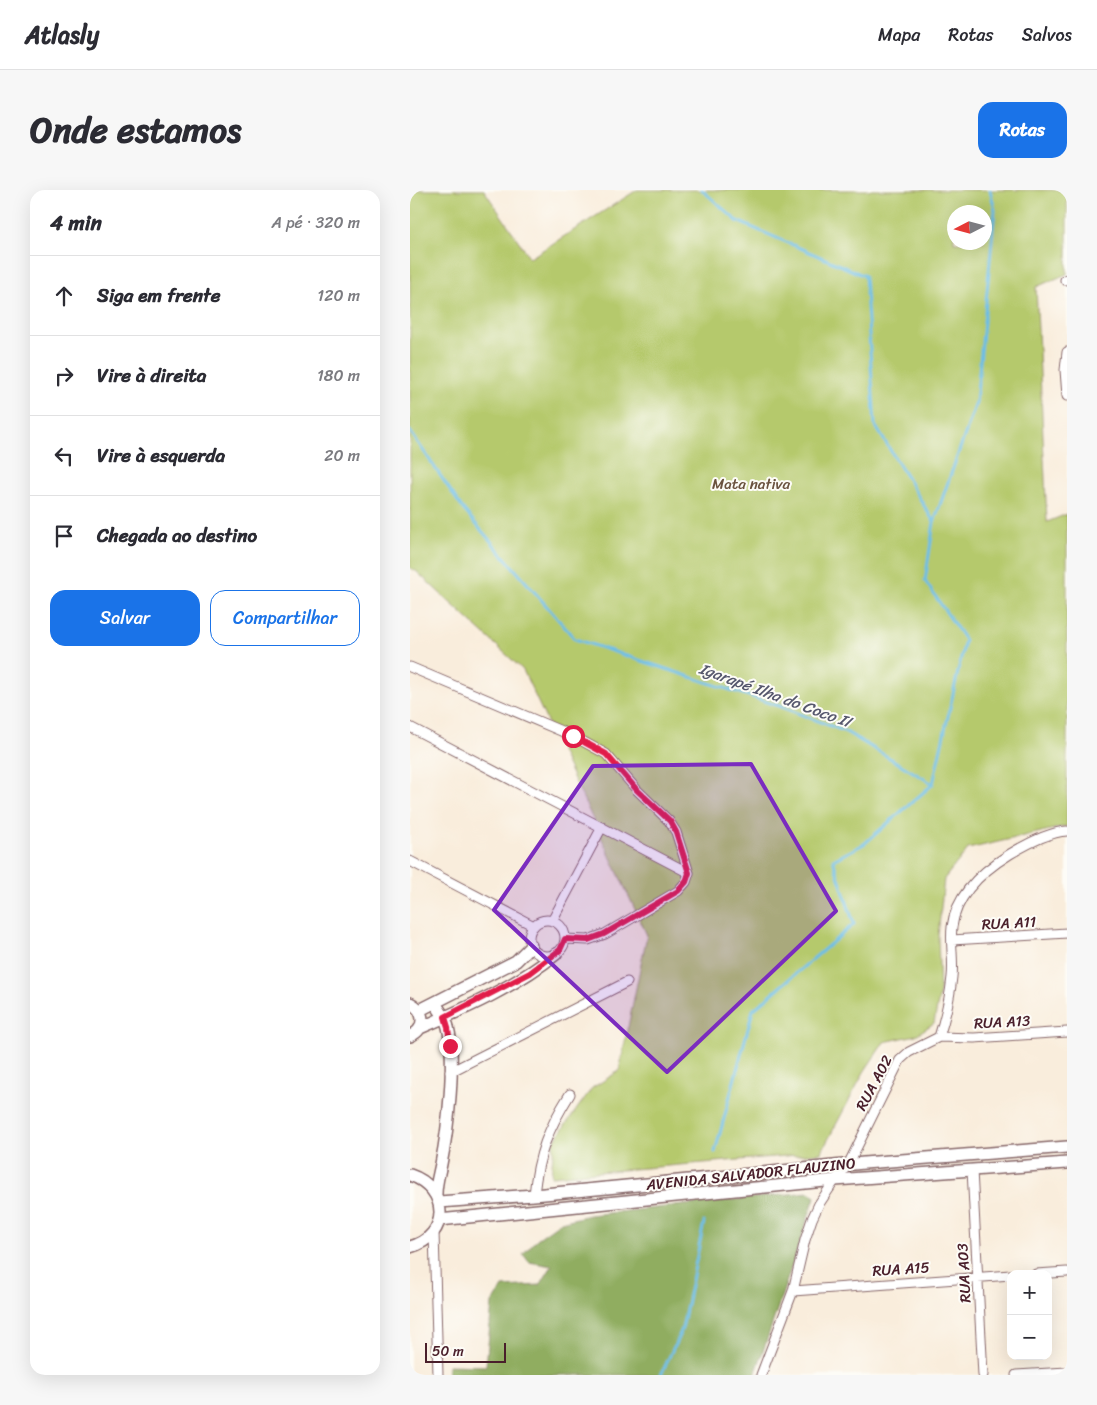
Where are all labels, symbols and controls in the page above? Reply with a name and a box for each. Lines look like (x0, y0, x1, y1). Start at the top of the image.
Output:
text: Atlasly (25, 14, 99, 56)
text: Mapa (878, 19, 920, 51)
text: Rotas (948, 19, 994, 51)
text: Salvos (1022, 19, 1072, 51)
text: Onde estamos (30, 99, 241, 161)
button: Rotas (978, 102, 1067, 158)
text: 4 min (50, 204, 102, 242)
north arrow (947, 205, 992, 250)
text: A pé · 320 m (271, 208, 360, 237)
text: Siga em frente (97, 279, 220, 312)
text: 120 m (317, 281, 360, 310)
icon: ahead (50, 282, 78, 310)
text: Vire à direita (97, 359, 206, 392)
text: 180 m (317, 361, 360, 390)
icon: right (50, 362, 78, 390)
text: Vire à esquerda (97, 439, 225, 472)
text: 20 m (324, 441, 360, 470)
icon: left (50, 442, 78, 470)
park label: Mata nativa (712, 471, 790, 497)
text: Chegada ao destino (97, 519, 257, 552)
icon: arrive (50, 522, 78, 550)
button: Salvar (50, 590, 200, 646)
button: Compartilhar (210, 590, 360, 646)
water label: Igarapé Ilha do Coco II (694, 654, 858, 737)
route start (562, 725, 585, 748)
street label: RUA A11 (981, 909, 1037, 937)
street label: RUA A13 (973, 1008, 1031, 1036)
route end (439, 1035, 462, 1058)
street label: RUA A02 (848, 1050, 900, 1116)
street label: AVENIDA SALVADOR FLAUZINO (644, 1150, 857, 1198)
street label: RUA A03 (949, 1243, 979, 1303)
street label: RUA A15 (872, 1254, 930, 1284)
map controls (1007, 1270, 1052, 1360)
button: + (1007, 1270, 1052, 1315)
button: − (1007, 1315, 1052, 1360)
text: 50 m (432, 1339, 464, 1364)
scale bar (425, 1340, 506, 1363)

